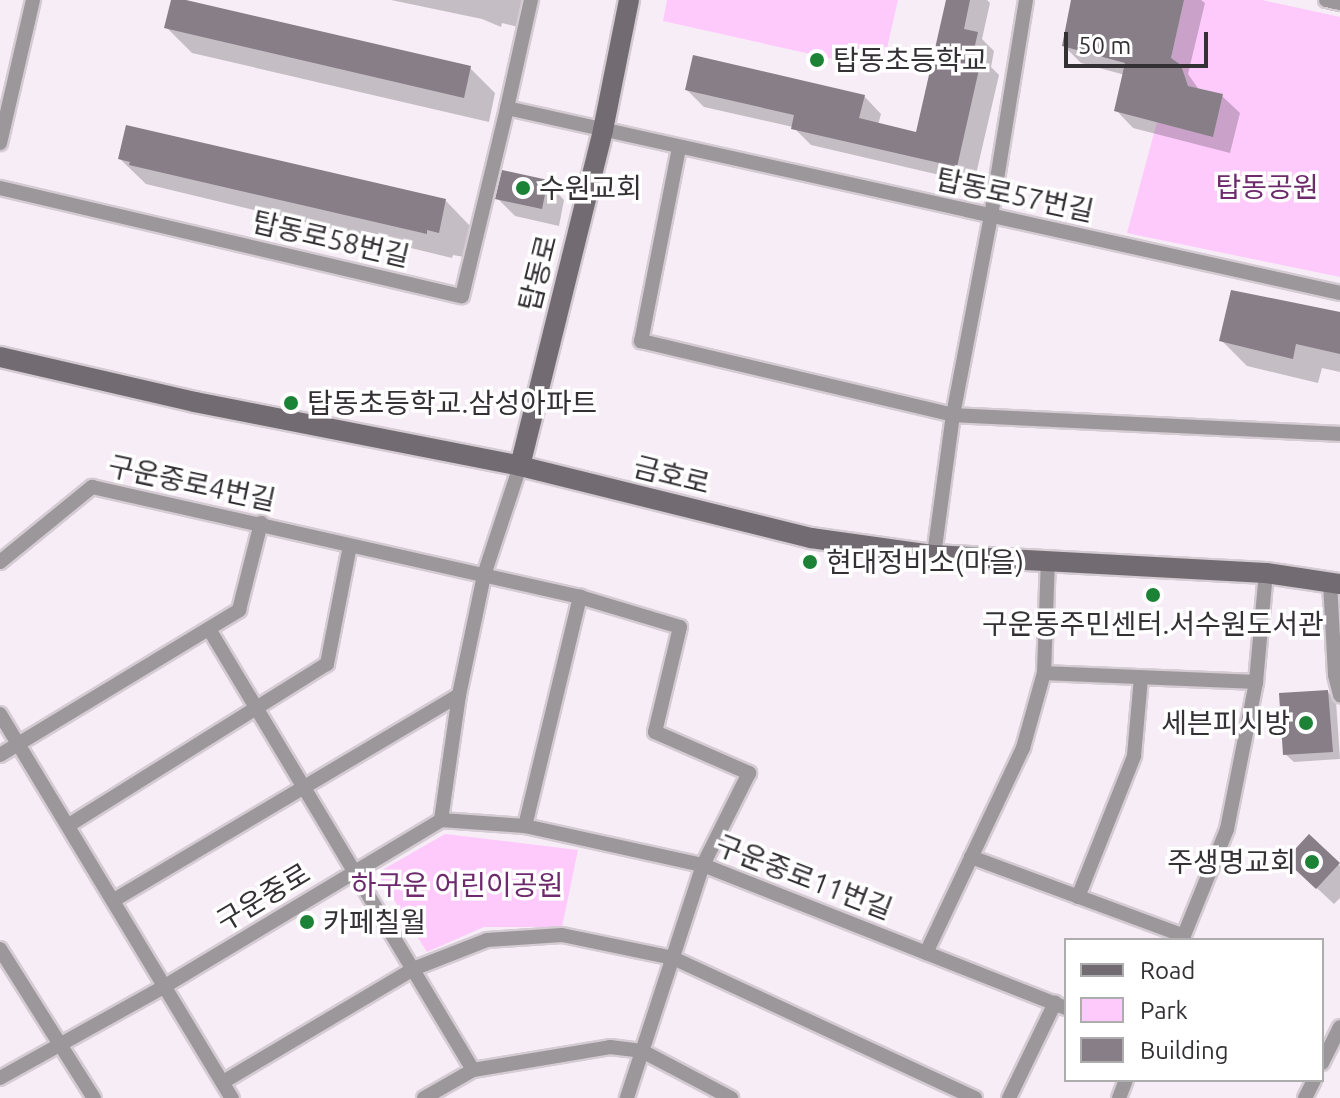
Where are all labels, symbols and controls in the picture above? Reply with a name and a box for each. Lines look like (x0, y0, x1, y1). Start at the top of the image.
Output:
scale bar (1068, 16, 1212, 66)
text: 50 m (1078, 32, 1131, 59)
place label: 탑동초등학교 (833, 43, 988, 77)
marker: 탑동초등학교 (808, 51, 826, 69)
street label: 탑동로57번길 (933, 162, 1097, 228)
park label: 탑동공원 (1215, 170, 1319, 204)
place label: 수원교회 (539, 171, 642, 205)
marker: 수원교회 (514, 179, 532, 197)
street label: 탑동로58번길 (249, 205, 413, 273)
street label: 탑동로 (512, 231, 564, 315)
place label: 탑동초등학교.삼성아파트 (307, 386, 597, 420)
marker: 탑동초등학교.삼성아파트 (282, 394, 300, 412)
street label: 구운중로4번길 (105, 449, 279, 517)
street label: 금호로 (630, 449, 714, 501)
place label: 현대정비소(마을) (826, 545, 1024, 579)
marker: 현대정비소(마을) (801, 553, 819, 571)
marker: 구운동주민센터.서수원도서관 (1144, 586, 1162, 604)
place label: 구운동주민센터.서수원도서관 (982, 607, 1324, 641)
place label: 세븐피시방 (1161, 706, 1290, 740)
marker: 세븐피시방 (1297, 714, 1315, 732)
street label: 구운중로11번길 (711, 828, 897, 926)
place label: 주생명교회 (1167, 845, 1296, 879)
marker: 주생명교회 (1303, 853, 1321, 871)
street label: 구운중로 (210, 856, 316, 938)
park label: 하구운 어린이공원 (351, 868, 563, 902)
place label: 카페칠월 (323, 905, 426, 939)
marker: 카페칠월 (298, 913, 316, 931)
legend (1064, 938, 1324, 1082)
text: Road (1140, 957, 1195, 984)
text: Park (1140, 997, 1188, 1024)
text: Building (1140, 1037, 1228, 1064)

